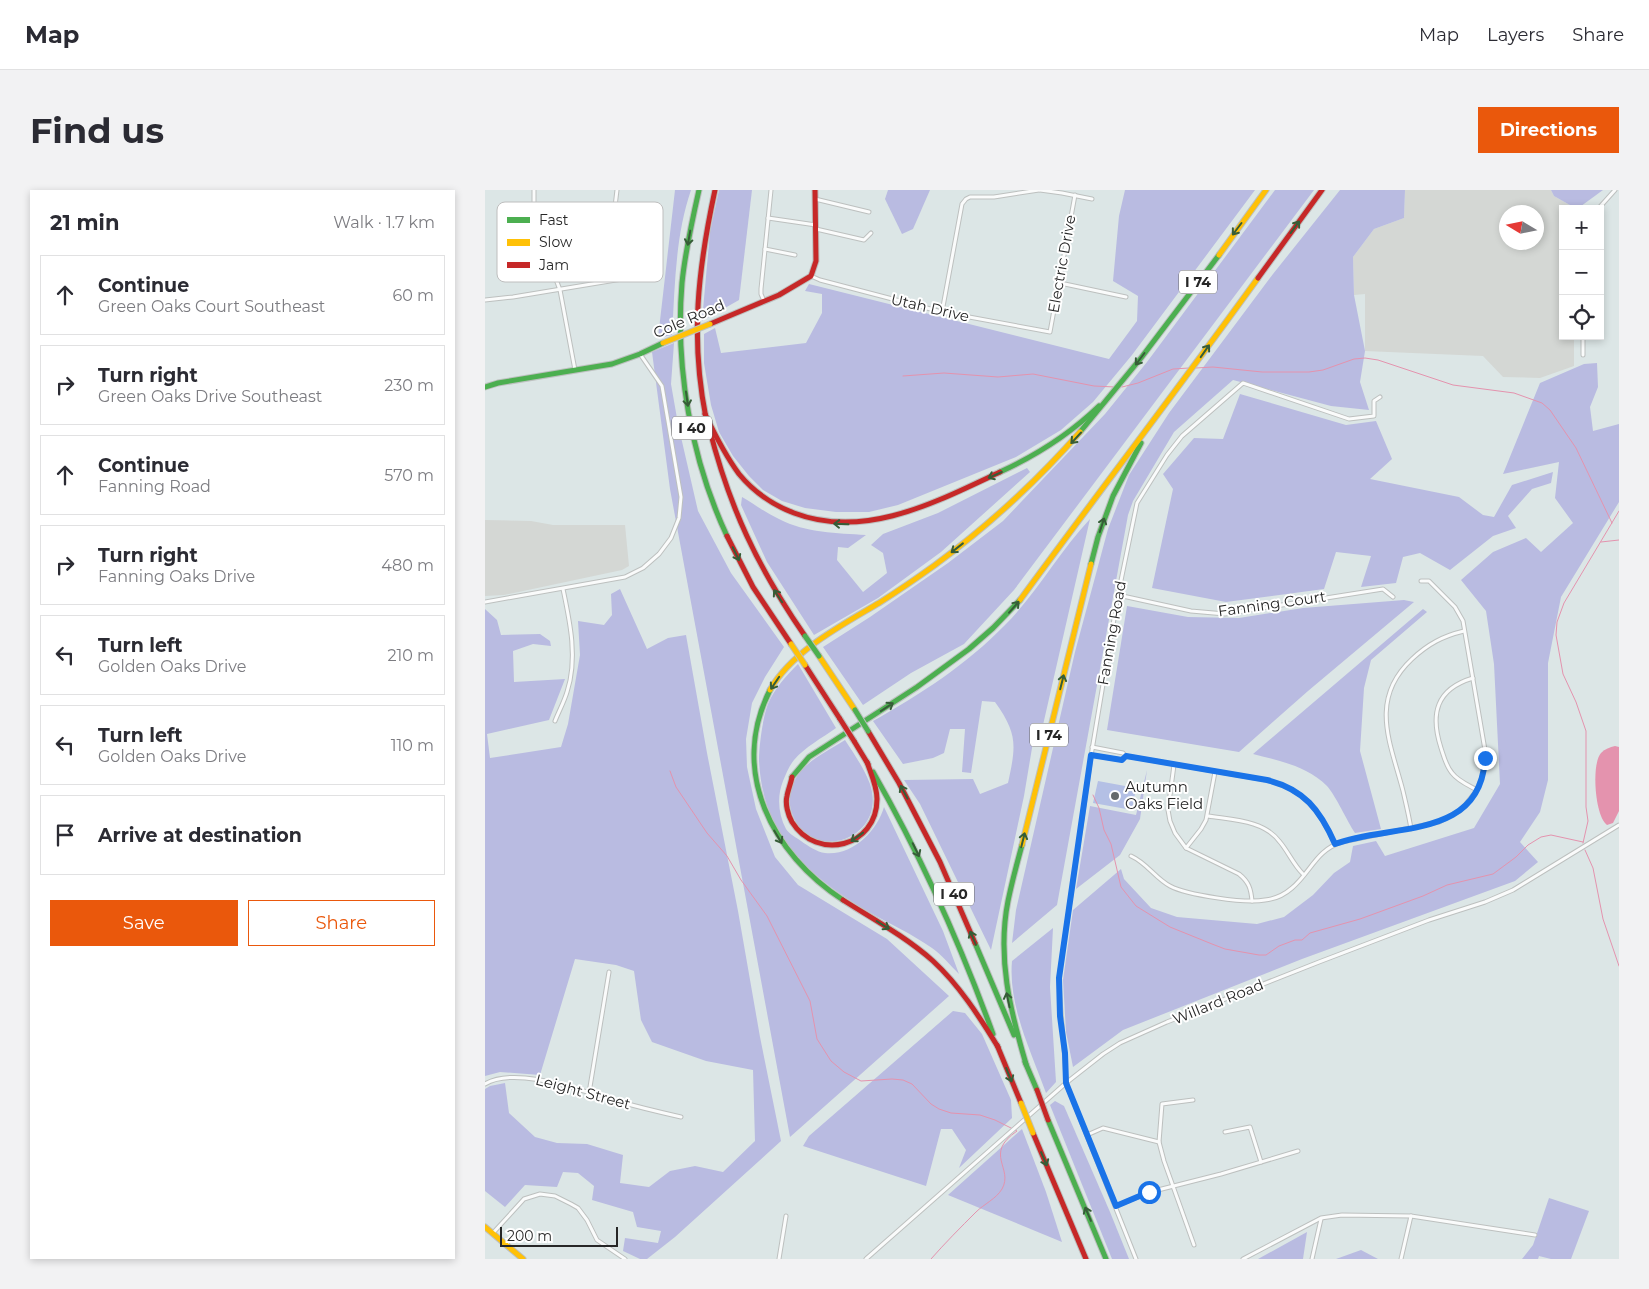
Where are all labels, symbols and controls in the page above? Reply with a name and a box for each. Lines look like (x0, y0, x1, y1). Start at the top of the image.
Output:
text: Map (25, 20, 79, 49)
text: Map (1419, 24, 1459, 46)
text: Layers (1487, 24, 1544, 46)
text: Share (1572, 24, 1624, 46)
button: Directions (1478, 107, 1619, 153)
text: Find us (30, 109, 164, 152)
legend (497, 202, 663, 282)
north arrow (1499, 205, 1544, 250)
map controls (1559, 205, 1604, 340)
button: + (1559, 205, 1604, 250)
text: 21 min (50, 210, 119, 235)
text: Fast (539, 211, 569, 229)
text: Walk · 1.7 km (333, 213, 435, 232)
street label: Electric Drive (1044, 213, 1079, 314)
one-way arrow (1289, 221, 1300, 234)
one-way arrow (1232, 222, 1242, 236)
one-way arrow (684, 229, 694, 245)
text: Slow (539, 233, 573, 251)
button: − (1559, 250, 1604, 295)
text: Jam (538, 256, 569, 274)
road number: I 74 (1179, 270, 1217, 294)
text: Continue (98, 274, 189, 297)
icon: ahead (51, 281, 79, 309)
text: 60 m (392, 286, 434, 305)
street label: Utah Drive (889, 289, 971, 326)
street label: Cole Road (650, 295, 727, 342)
button: locate (1559, 295, 1604, 340)
text: Green Oaks Court Southeast (98, 297, 325, 316)
one-way arrow (1200, 344, 1210, 358)
one-way arrow (1135, 352, 1145, 366)
text: Turn right (98, 364, 198, 387)
icon: right (51, 371, 79, 399)
text: 230 m (384, 376, 434, 395)
text: Green Oaks Drive Southeast (98, 387, 322, 406)
one-way arrow (682, 391, 692, 407)
road number: I 40 (672, 417, 712, 440)
one-way arrow (1070, 431, 1082, 444)
text: Continue (98, 454, 189, 477)
icon: ahead (51, 461, 79, 489)
text: 570 m (384, 466, 434, 485)
one-way arrow (988, 471, 1003, 481)
text: Fanning Road (98, 477, 211, 496)
one-way arrow (1097, 517, 1107, 533)
one-way arrow (833, 519, 849, 528)
one-way arrow (950, 542, 963, 553)
text: Turn right (98, 544, 198, 567)
one-way arrow (731, 546, 741, 561)
icon: right (51, 551, 79, 579)
text: 480 m (381, 556, 434, 575)
text: Fanning Oaks Drive (98, 567, 255, 586)
street label: Fanning Road (1093, 579, 1130, 687)
street label: Fanning Court (1217, 587, 1327, 620)
one-way arrow (773, 589, 783, 603)
one-way arrow (1008, 600, 1020, 613)
text: Turn left (98, 634, 183, 657)
icon: left (51, 641, 79, 669)
text: 210 m (387, 646, 434, 665)
text: Golden Oaks Drive (98, 657, 246, 676)
one-way arrow (1058, 675, 1067, 691)
one-way arrow (770, 676, 780, 690)
one-way arrow (879, 702, 893, 712)
text: Turn left (98, 724, 183, 747)
road number: I 74 (1030, 724, 1068, 746)
icon: left (51, 731, 79, 759)
text: 110 m (391, 736, 434, 755)
text: Golden Oaks Drive (98, 747, 246, 766)
route end (1474, 747, 1497, 770)
place label: Autumn Oaks Field (1125, 777, 1203, 813)
one-way arrow (898, 785, 908, 799)
marker: Autumn Oaks Field (1109, 790, 1121, 802)
icon: arrive (51, 821, 79, 849)
text: Arrive at destination (98, 824, 302, 847)
one-way arrow (774, 829, 784, 843)
one-way arrow (850, 832, 864, 842)
one-way arrow (1019, 833, 1028, 849)
one-way arrow (912, 842, 921, 857)
road number: I 40 (934, 882, 974, 906)
button: Save (50, 900, 238, 946)
button: Share (248, 900, 435, 946)
one-way arrow (876, 921, 890, 931)
one-way arrow (968, 931, 978, 946)
street label: Willard Road (1170, 975, 1266, 1028)
one-way arrow (1003, 993, 1012, 1009)
one-way arrow (1005, 1067, 1014, 1082)
street label: Leight Street (534, 1070, 633, 1113)
one-way arrow (1040, 1151, 1049, 1166)
route start (1138, 1181, 1161, 1204)
one-way arrow (1082, 1207, 1092, 1222)
scale bar (500, 1224, 617, 1247)
text: 200 m (507, 1227, 552, 1245)

